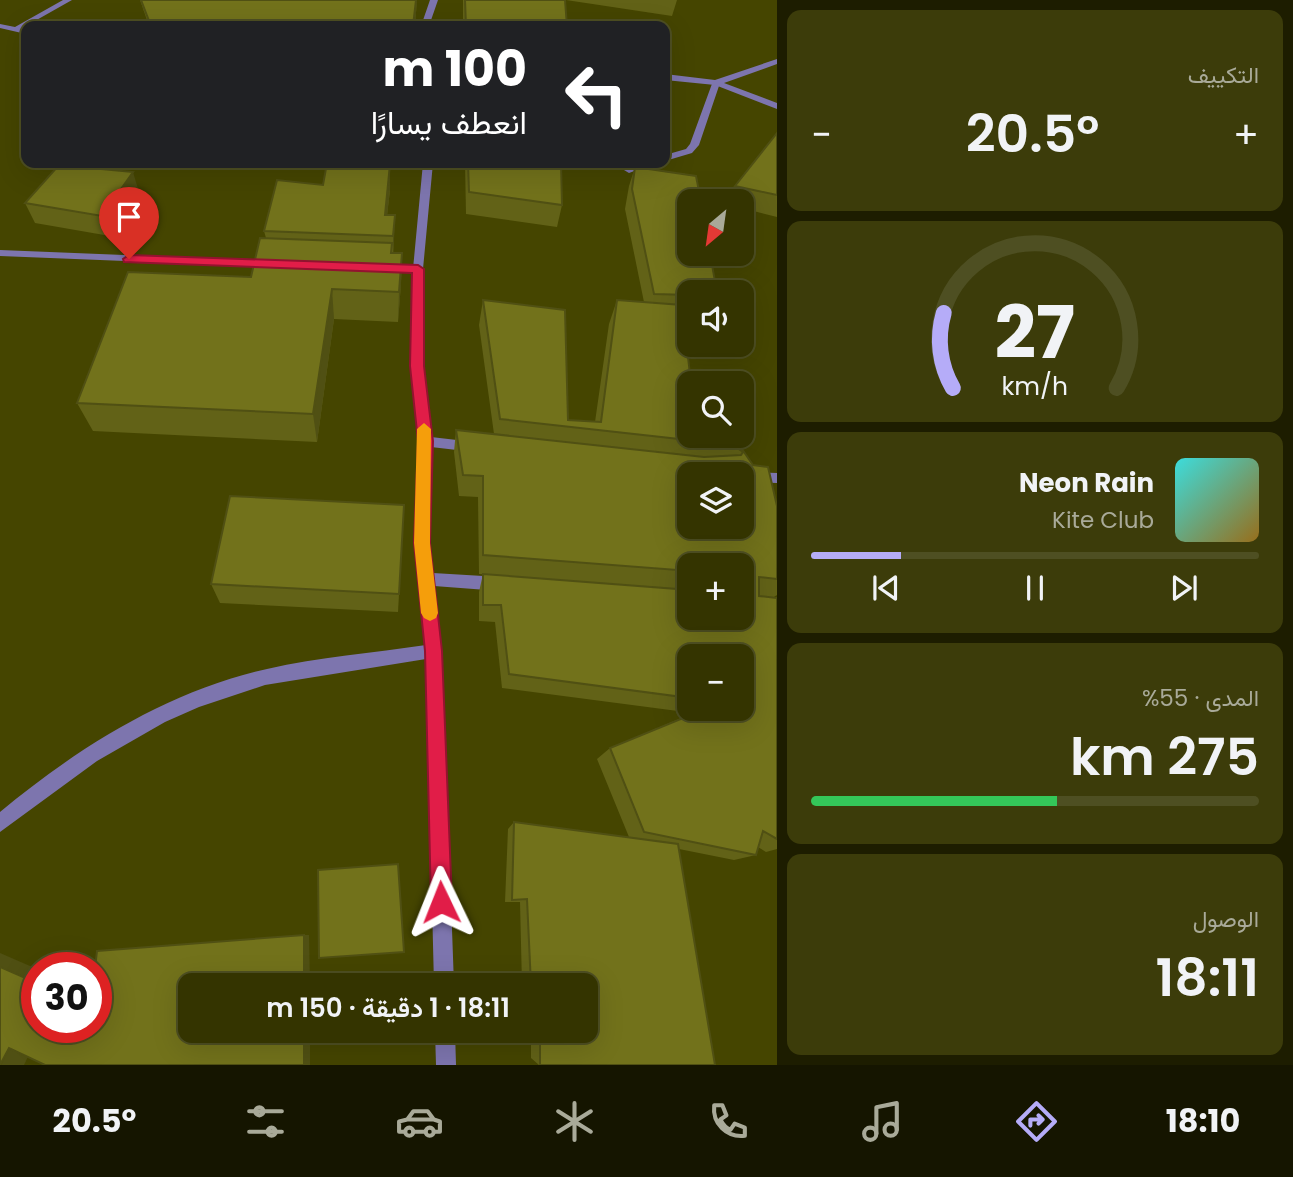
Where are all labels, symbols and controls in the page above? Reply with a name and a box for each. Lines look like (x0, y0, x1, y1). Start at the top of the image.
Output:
text: 100 m (382, 35, 527, 103)
icon: left (551, 49, 642, 140)
text: التكييف (1188, 59, 1259, 91)
text: 20.5° (966, 97, 1099, 170)
text: انعطف يسارًا (371, 100, 527, 145)
text: − (811, 108, 832, 161)
text: + (1233, 108, 1259, 161)
pin (99, 187, 159, 259)
north arrow (677, 189, 754, 266)
map controls (677, 189, 754, 721)
icon: arrive (110, 198, 148, 236)
button: sound (677, 280, 754, 357)
text: 27 (995, 282, 1075, 383)
text: km/h (1002, 368, 1068, 403)
button: search (677, 371, 754, 448)
button: layers (677, 462, 754, 539)
text: Neon Rain (1019, 465, 1154, 501)
text: Kite Club (1052, 504, 1154, 536)
button: + (677, 553, 754, 630)
icon: previous (867, 569, 905, 607)
icon: pause (1016, 569, 1054, 607)
icon: next (1165, 569, 1203, 607)
button: − (677, 644, 754, 721)
text: المدى · 55% (1142, 682, 1259, 714)
text: 275 km (1070, 720, 1259, 793)
position arrow (404, 865, 478, 939)
text: الوصول (1193, 903, 1259, 935)
text: 18:11 (1155, 941, 1259, 1014)
speed limit sign: 30 (21, 952, 112, 1043)
text: 18:11 · 1 دقيقة · 150 m (266, 990, 510, 1026)
icon: filters (241, 1097, 290, 1146)
icon: car (395, 1097, 444, 1146)
icon: climate (550, 1097, 599, 1146)
icon: phone (704, 1097, 753, 1146)
icon: music (858, 1097, 907, 1146)
icon: directions (1012, 1097, 1061, 1146)
text: 20.5° (53, 1098, 136, 1143)
text: 18:10 (1166, 1098, 1240, 1143)

